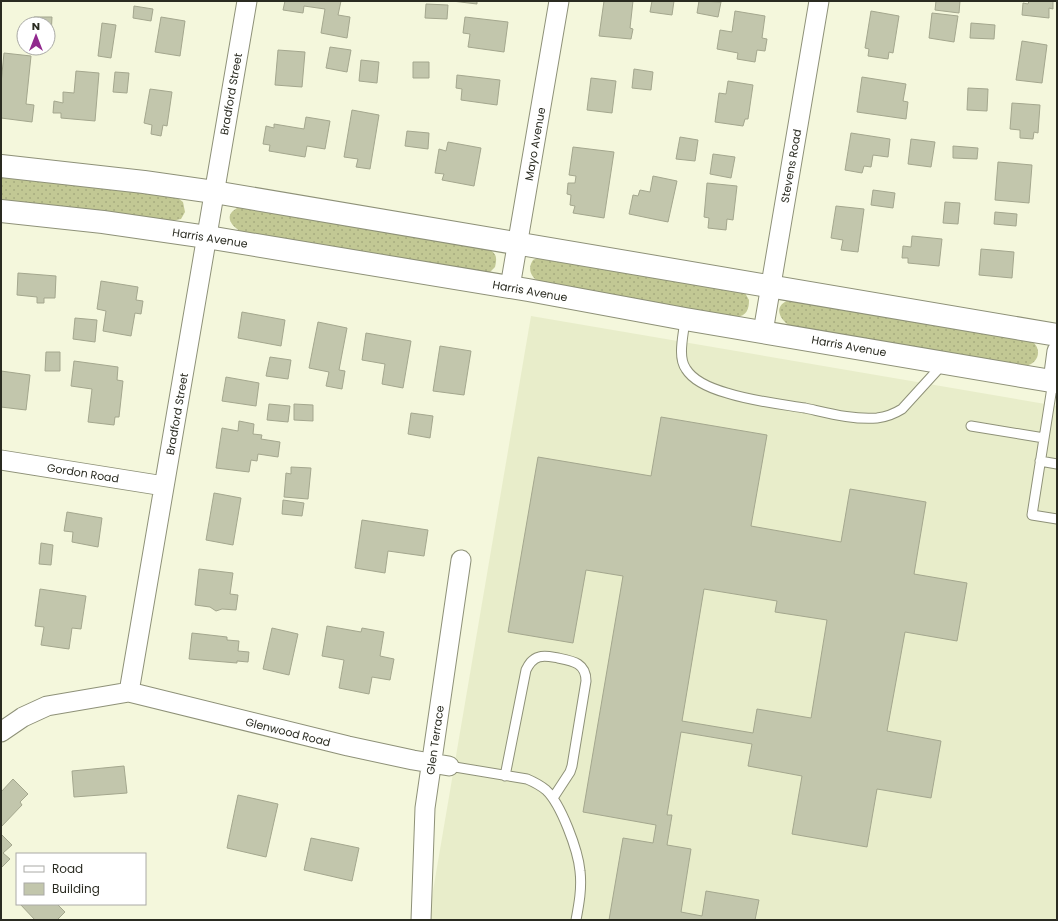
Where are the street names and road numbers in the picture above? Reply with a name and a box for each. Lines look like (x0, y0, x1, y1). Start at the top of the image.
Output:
street label: Bradford Street (216, 52, 246, 136)
street label: Mayo Avenue (521, 106, 549, 182)
street label: Stevens Road (777, 128, 805, 204)
street label: Harris Avenue (171, 224, 249, 252)
street label: Harris Avenue (491, 277, 569, 306)
street label: Harris Avenue (810, 332, 888, 361)
street label: Bradford Street (162, 372, 192, 456)
street label: Gordon Road (46, 459, 120, 487)
street label: Glen Terrace (422, 704, 448, 776)
street label: Glenwood Road (244, 714, 332, 750)

